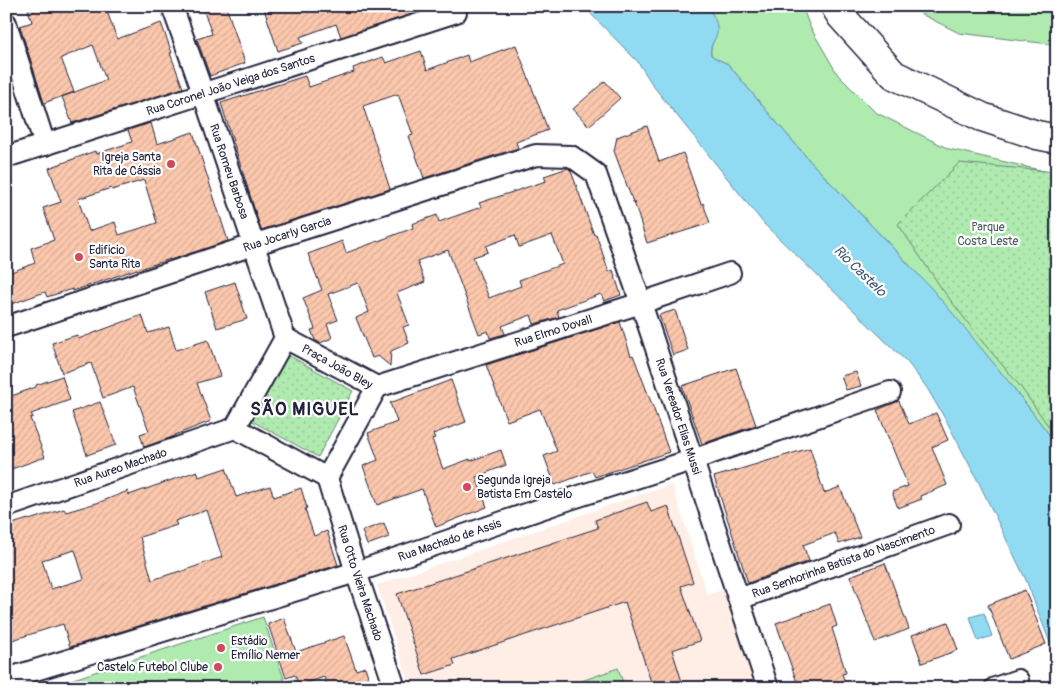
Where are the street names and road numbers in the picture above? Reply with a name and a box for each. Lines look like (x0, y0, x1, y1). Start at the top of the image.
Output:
street label: Rua Coronel João Veiga dos Santos (144, 50, 317, 119)
street label: Rua Romeu Barbosa (206, 122, 252, 221)
street label: Rua Jocarly Garcia (241, 213, 333, 255)
street label: Rua Elmo Dovall (513, 311, 594, 350)
street label: Praça João Bley (299, 341, 375, 393)
street label: Rua Vereador Elias Mussi (652, 356, 705, 476)
street label: Rua Aureo Machado (72, 444, 169, 490)
street label: Rua Machado de Assis (396, 515, 504, 565)
street label: Rua Senhorinha Batista do Nascimento (750, 522, 938, 601)
street label: Rua Otto Vieira Machado (334, 523, 386, 643)

